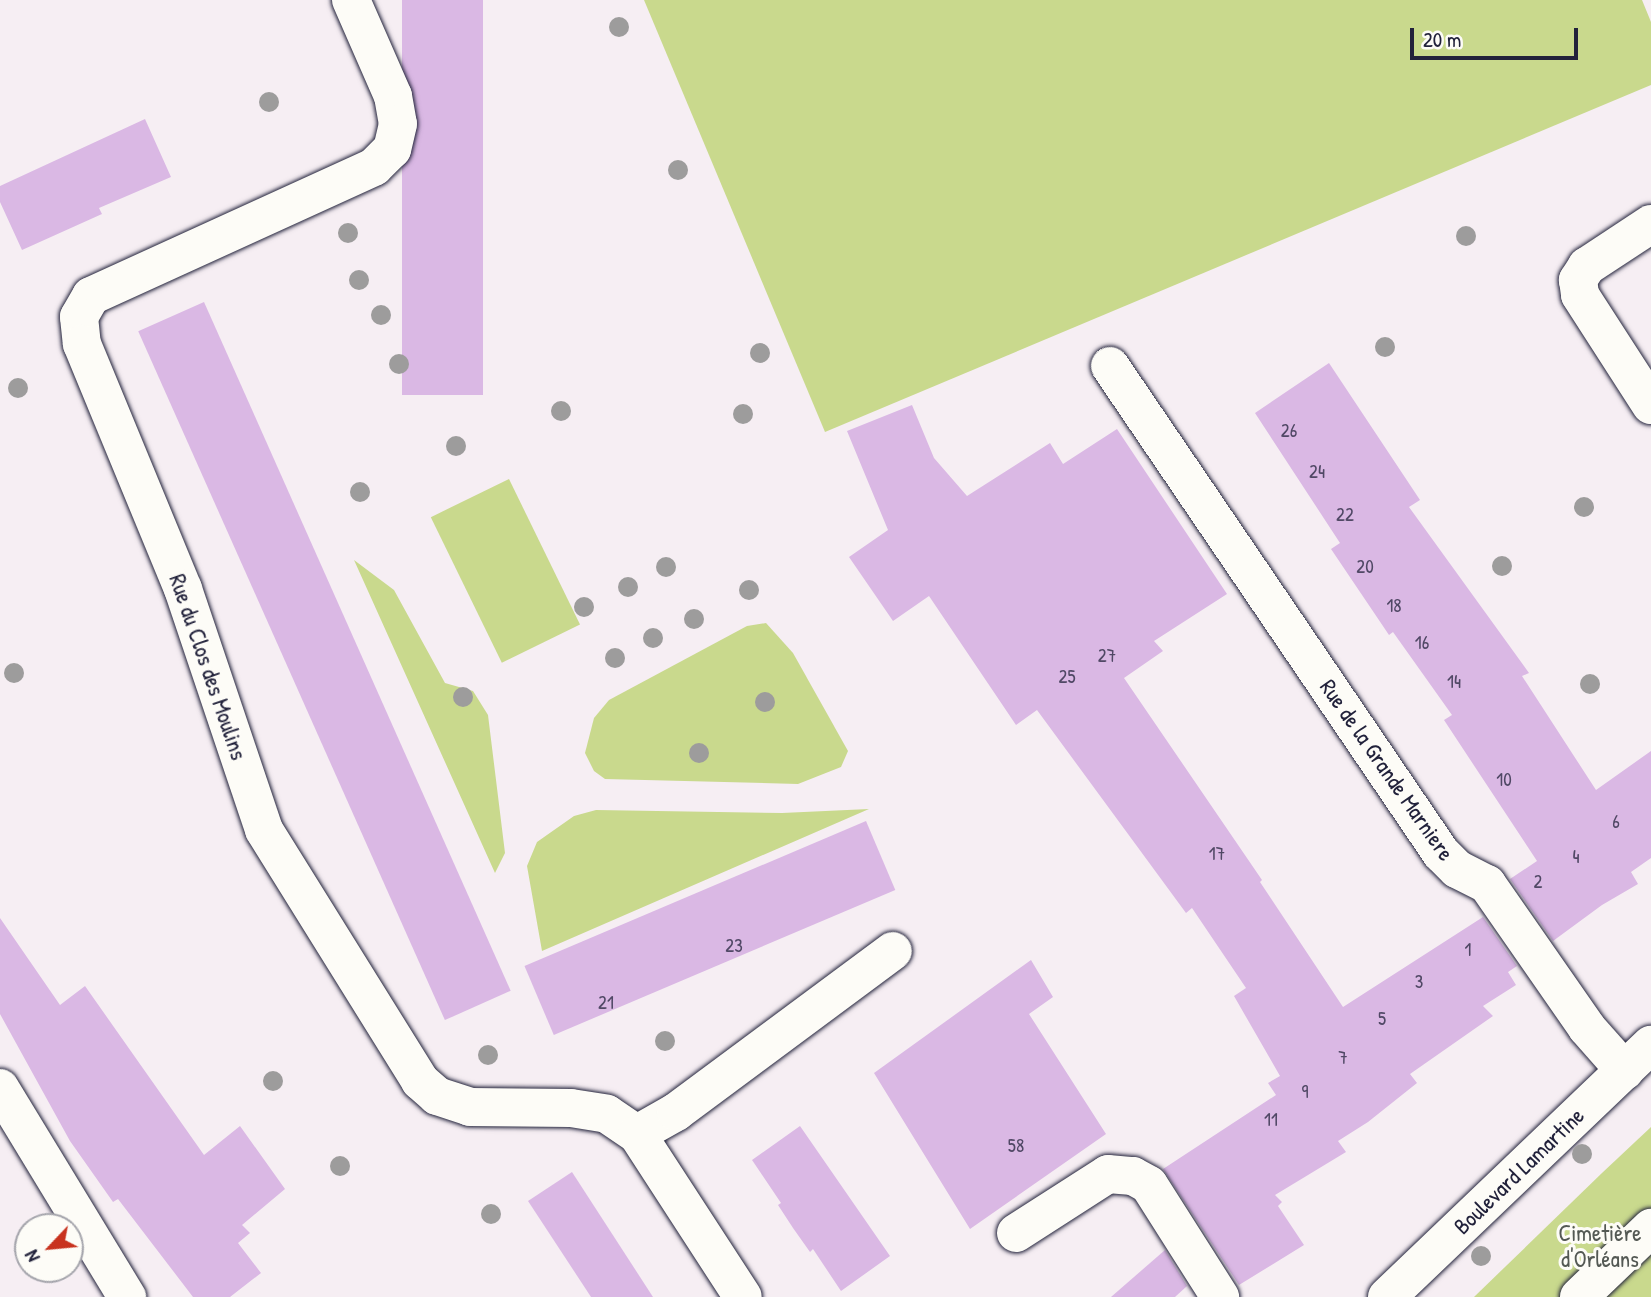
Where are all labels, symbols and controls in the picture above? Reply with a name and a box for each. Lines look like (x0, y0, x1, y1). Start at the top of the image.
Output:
scale bar (1413, 14, 1581, 58)
text: 20 m (1423, 25, 1461, 54)
house number: 26 (1281, 420, 1297, 442)
house number: 24 (1309, 461, 1325, 483)
house number: 22 (1336, 504, 1354, 526)
house number: 20 (1356, 556, 1374, 578)
street label: Rue du Clos des Moulins (163, 570, 253, 764)
house number: 18 (1386, 595, 1402, 617)
house number: 16 (1415, 632, 1429, 654)
house number: 27 (1098, 645, 1116, 667)
house number: 25 (1059, 666, 1075, 688)
house number: 14 (1447, 671, 1461, 693)
street label: Rue de la Grande Marniere (1314, 674, 1460, 866)
house number: 10 (1496, 769, 1512, 791)
house number: 6 (1612, 811, 1620, 833)
house number: 17 (1209, 843, 1225, 865)
house number: 4 (1572, 846, 1580, 868)
house number: 2 (1534, 871, 1542, 893)
house number: 23 (725, 935, 743, 957)
house number: 1 (1465, 939, 1471, 961)
house number: 3 (1415, 971, 1423, 993)
house number: 21 (598, 992, 614, 1014)
house number: 5 (1378, 1008, 1386, 1030)
house number: 7 (1338, 1047, 1348, 1069)
house number: 9 (1302, 1081, 1308, 1103)
street label: Boulevard Lamartine (1448, 1102, 1590, 1240)
house number: 11 (1264, 1109, 1278, 1131)
house number: 58 (1008, 1135, 1024, 1157)
north arrow (14, 1213, 84, 1283)
park label: Cimetière d'Orléans (1559, 1219, 1641, 1273)
text: N (18, 1246, 46, 1267)

